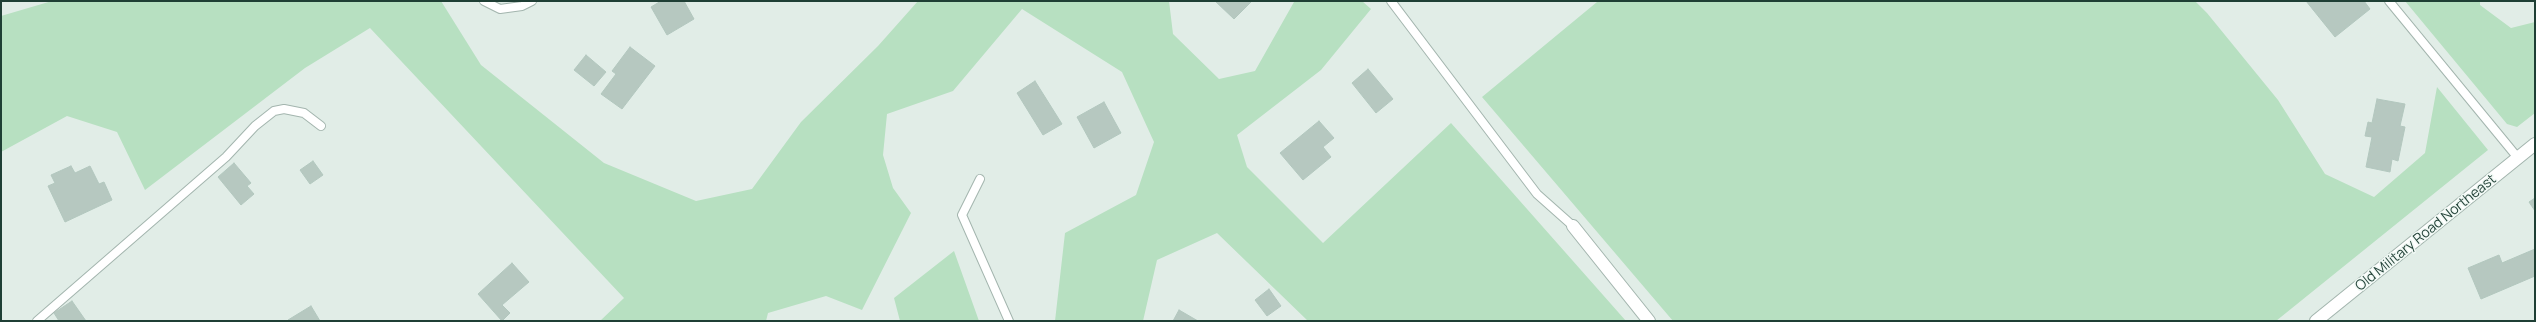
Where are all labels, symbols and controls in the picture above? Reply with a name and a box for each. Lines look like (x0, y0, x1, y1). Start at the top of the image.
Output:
street label: Old Military Road Northeast (2352, 171, 2500, 295)

